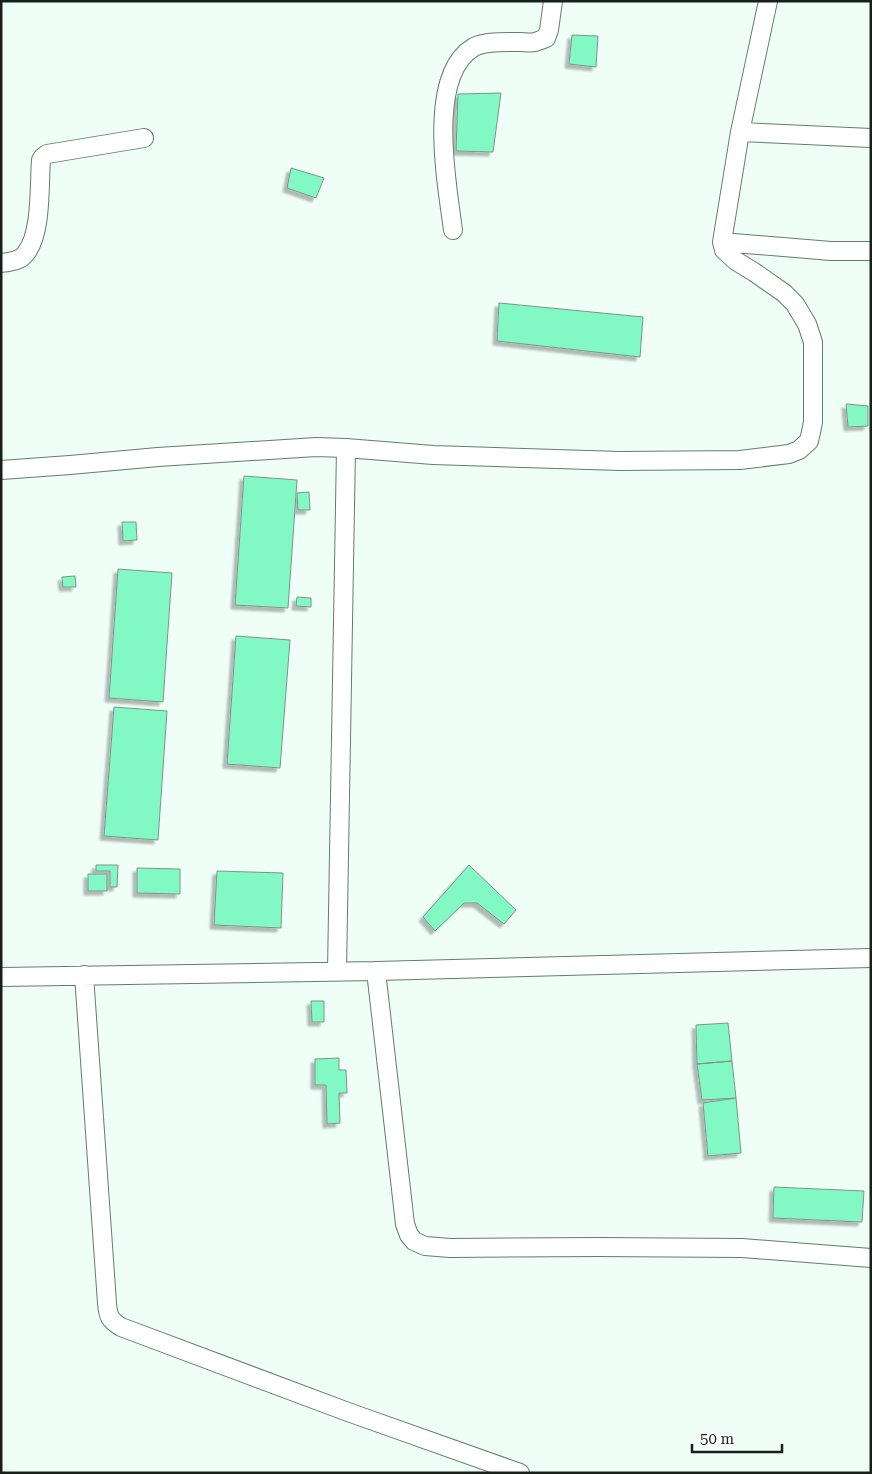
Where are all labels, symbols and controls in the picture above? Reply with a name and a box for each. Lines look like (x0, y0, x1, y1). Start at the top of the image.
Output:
scale bar (692, 1422, 782, 1454)
text: 50 m (700, 1430, 735, 1448)

